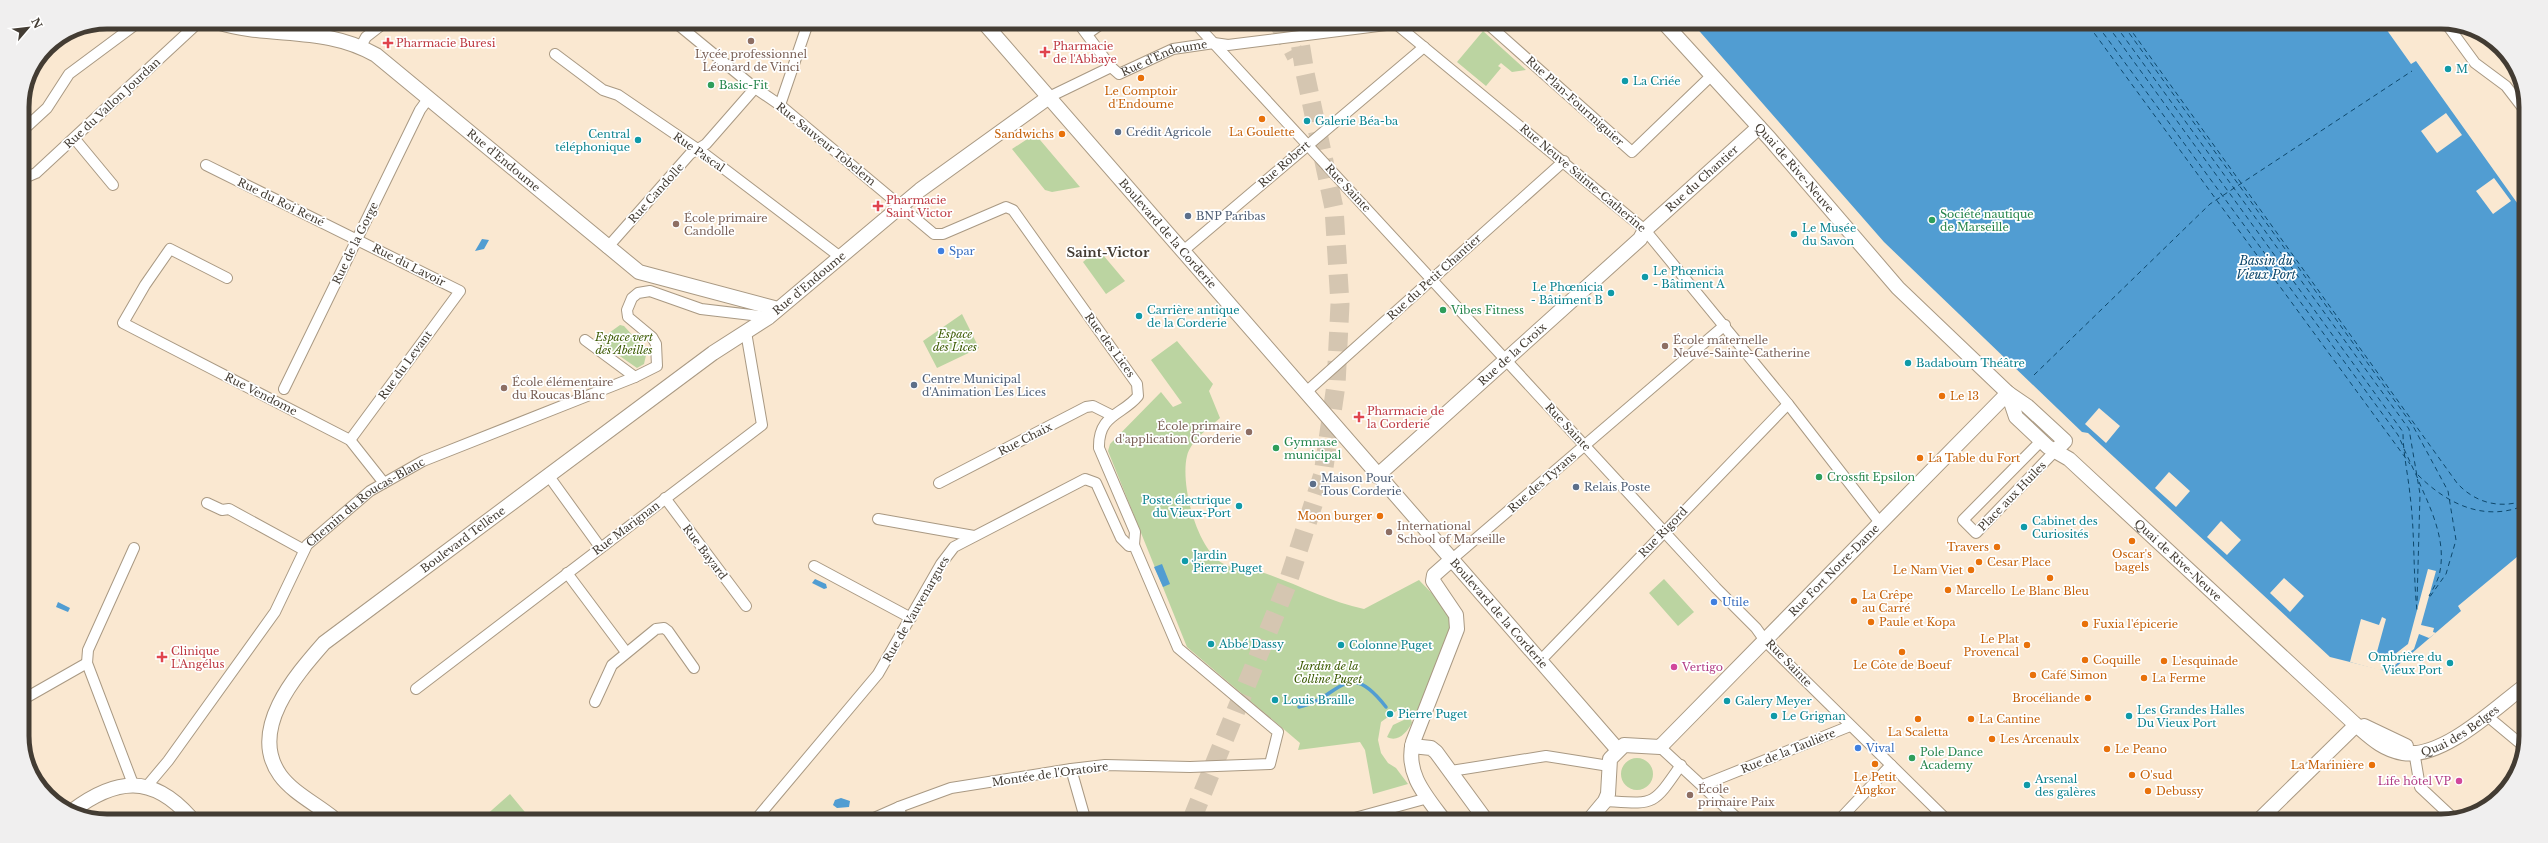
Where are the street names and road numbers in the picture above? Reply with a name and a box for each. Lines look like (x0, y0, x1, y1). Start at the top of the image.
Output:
street label: Rue d'Endoume (1119, 37, 1208, 79)
street label: Rue Plan-Fourmiguier (1523, 53, 1627, 149)
street label: Rue du Vallon Jourdan (61, 54, 163, 151)
street label: Rue Sauveur Tobelem (773, 100, 879, 189)
street label: Quai de Rive-Neuve (1752, 120, 1837, 215)
street label: Rue Neuve Sainte-Catherine (1517, 121, 1649, 235)
street label: Rue d'Endoume (464, 126, 543, 195)
street label: Rue Pascal (671, 129, 728, 175)
street label: Rue Robert (1255, 137, 1313, 190)
street label: Rue du Chantier (1663, 142, 1742, 215)
street label: Rue Candolle (625, 160, 687, 226)
street label: Rue Sainte (1322, 161, 1374, 215)
street label: Rue du Roi René (235, 175, 327, 229)
street label: Boulevard de la Corderie (1116, 176, 1219, 291)
street label: Rue de la Gorge (329, 200, 381, 286)
street label: Rue du Petit Chantier (1384, 231, 1484, 323)
street label: Rue du Lavoir (370, 241, 448, 290)
street label: Rue d'Endoume (770, 249, 848, 318)
street label: Rue des Lices (1082, 310, 1138, 380)
street label: Rue de la Croix (1475, 320, 1549, 388)
street label: Rue du Levant (375, 327, 435, 402)
street label: Rue Vendome (222, 370, 300, 418)
street label: Rue Sainte (1542, 400, 1594, 454)
street label: Rue Chaix (996, 419, 1054, 459)
street label: Rue des Tyrans (1505, 448, 1579, 516)
street label: Chemin du Roucas-Blanc (303, 455, 427, 550)
street label: Place aux Huiles (1975, 458, 2049, 534)
street label: Rue Marignan (590, 498, 663, 558)
street label: Boulevard Tellène (418, 503, 508, 576)
street label: Rue Rigord (1636, 504, 1691, 560)
street label: Quai de Rive-Neuve (2131, 516, 2225, 604)
street label: Rue Fort Notre-Dame (1786, 521, 1882, 619)
street label: Rue Bayard (680, 522, 731, 583)
street label: Rue de Vauvenargues (880, 554, 952, 664)
street label: Boulevard de la Corderie (1447, 556, 1551, 671)
street label: Rue Sainte (1763, 636, 1815, 690)
street label: Quai des Belges (2419, 702, 2502, 759)
street label: Rue de la Taulière (1739, 726, 1837, 776)
street label: Montée de l'Oratoire (991, 759, 1109, 789)

